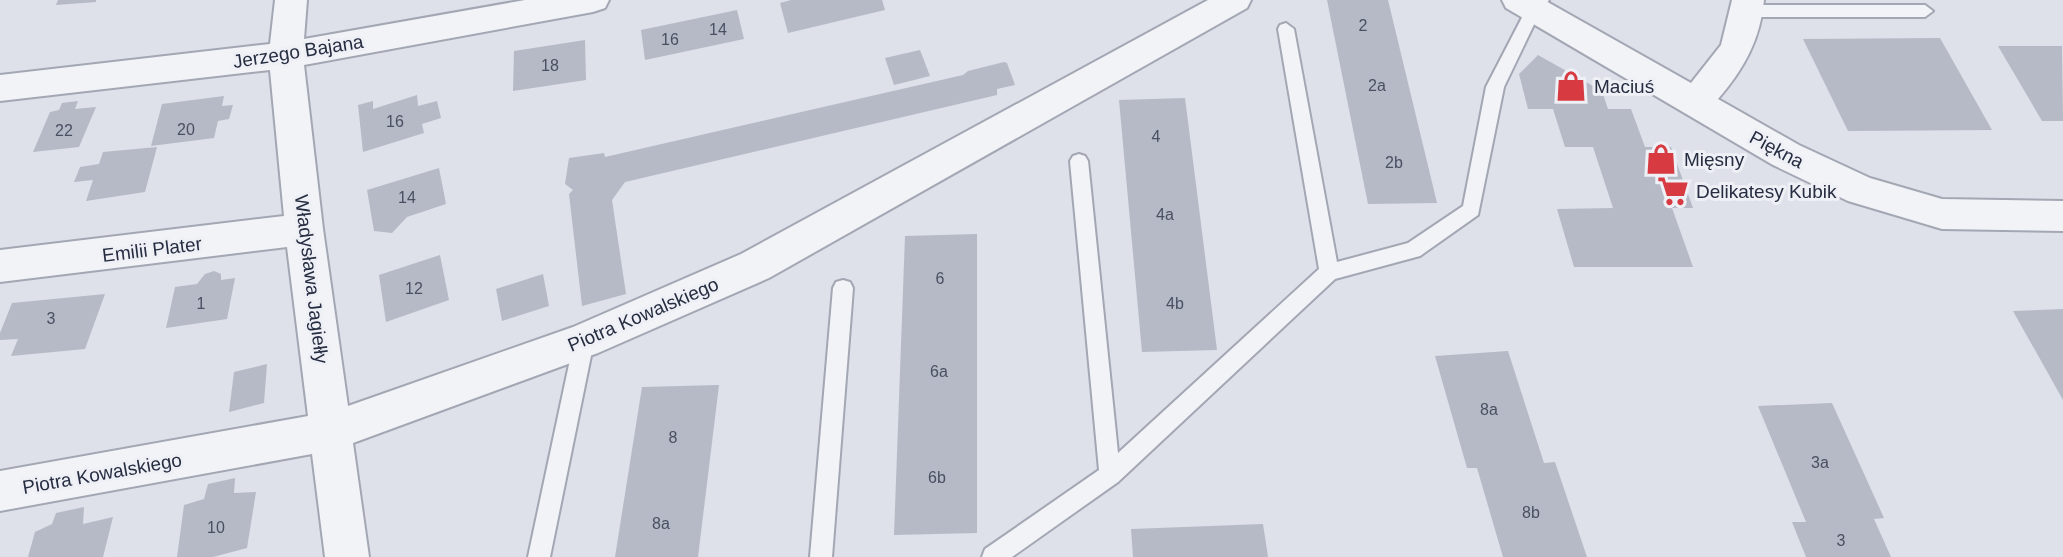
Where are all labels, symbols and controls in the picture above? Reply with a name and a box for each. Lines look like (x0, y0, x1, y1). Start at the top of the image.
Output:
house number: 2 (1359, 17, 1368, 34)
house number: 14 (709, 21, 727, 38)
street label: Jerzego Bajana (231, 31, 365, 72)
house number: 16 (661, 31, 679, 48)
house number: 18 (541, 57, 559, 74)
shop icon: Maciuś (1554, 69, 1588, 103)
place label: Maciuś (1594, 76, 1654, 97)
house number: 2a (1368, 77, 1386, 94)
house number: 16 (386, 113, 404, 130)
house number: 20 (177, 121, 195, 138)
house number: 22 (55, 122, 73, 139)
street label: Piękna (1746, 127, 1808, 173)
house number: 4 (1152, 128, 1161, 145)
shop icon: Mięsny (1644, 142, 1678, 176)
place label: Mięsny (1684, 149, 1745, 170)
house number: 2b (1385, 154, 1403, 171)
supermarket icon: Delikatesy Kubik (1656, 174, 1690, 208)
place label: Delikatesy Kubik (1696, 181, 1837, 202)
house number: 14 (398, 189, 416, 206)
street label: Władysława Jagiełły (291, 193, 332, 365)
house number: 4a (1156, 206, 1174, 223)
street label: Emilii Plater (101, 233, 204, 266)
house number: 6 (936, 270, 945, 287)
street label: Piotra Kowalskiego (565, 273, 722, 356)
house number: 12 (405, 280, 423, 297)
house number: 1 (197, 295, 206, 312)
house number: 4b (1166, 295, 1184, 312)
house number: 3 (47, 310, 56, 327)
house number: 6a (930, 363, 948, 380)
house number: 8a (1480, 401, 1498, 418)
house number: 8 (669, 429, 678, 446)
street label: Piotra Kowalskiego (21, 449, 183, 498)
house number: 3a (1811, 454, 1829, 471)
house number: 6b (928, 469, 946, 486)
house number: 8b (1522, 504, 1540, 521)
house number: 8a (652, 515, 670, 532)
house number: 10 (207, 519, 225, 536)
house number: 3 (1837, 532, 1846, 549)

